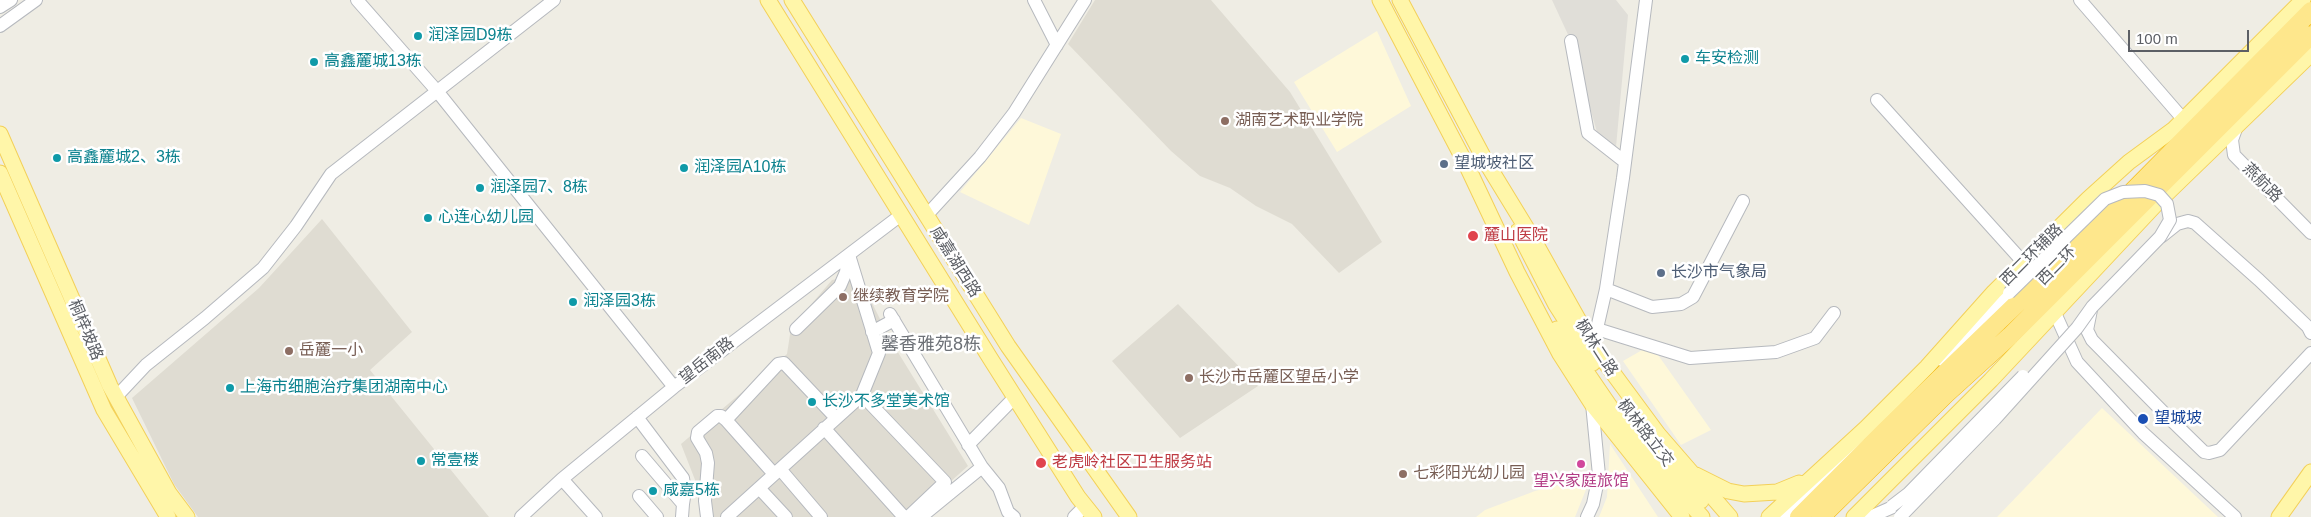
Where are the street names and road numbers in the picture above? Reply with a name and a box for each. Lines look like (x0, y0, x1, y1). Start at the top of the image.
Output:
street label: 燕航路 (2238, 159, 2286, 207)
street label: 西二环辅路 (1997, 220, 2067, 290)
street label: 咸嘉湖西路 (926, 223, 984, 301)
street label: 西二环 (2033, 242, 2081, 290)
street label: 桐梓坡路 (64, 297, 106, 363)
street label: 枫林二路 (1571, 316, 1621, 380)
street label: 望岳南路 (676, 334, 738, 388)
street label: 枫林路立交 (1613, 396, 1677, 470)

